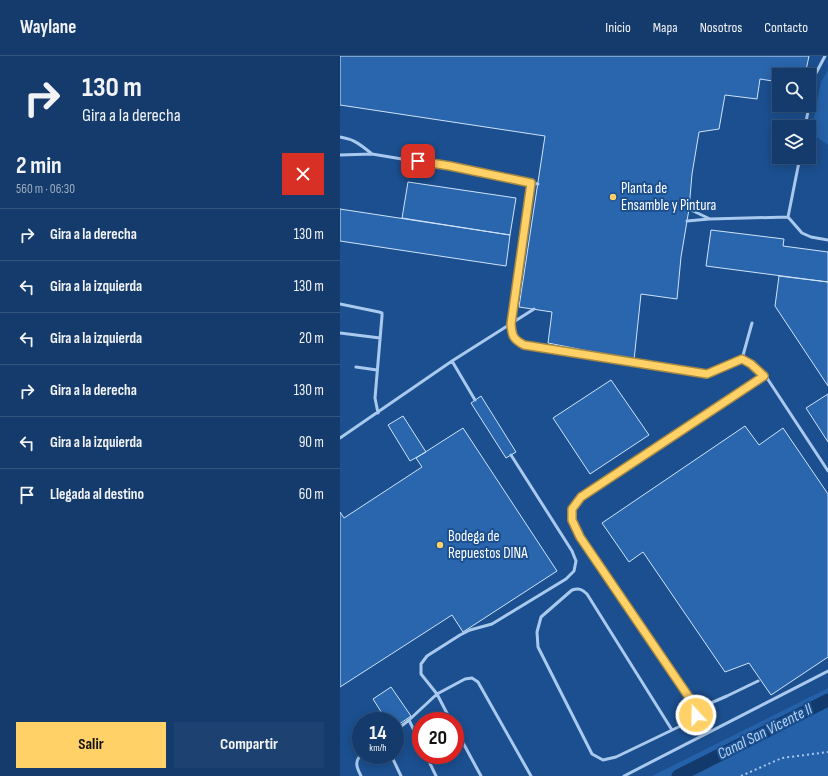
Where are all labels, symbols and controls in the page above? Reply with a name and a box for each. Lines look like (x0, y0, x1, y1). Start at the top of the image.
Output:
text: Waylane (20, 16, 76, 39)
text: Inicio (605, 19, 631, 36)
text: Mapa (653, 19, 678, 36)
text: Nosotros (700, 19, 742, 36)
text: Contacto (764, 19, 808, 36)
map controls (772, 68, 816, 164)
button: search (772, 68, 816, 112)
text: 130 m (82, 71, 142, 104)
icon: right (16, 72, 68, 124)
text: Gira a la derecha (82, 105, 181, 126)
button: layers (772, 120, 816, 164)
pin (401, 144, 435, 178)
icon: arrive (407, 150, 429, 172)
text: 2 min (16, 151, 62, 180)
button: close (282, 153, 324, 195)
place label: Planta de Ensamble y Pintura (621, 179, 716, 215)
text: 560 m · 06:30 (16, 181, 75, 197)
marker: Planta de Ensamble y Pintura (608, 192, 618, 202)
icon: right (16, 224, 38, 246)
text: Gira a la derecha (50, 225, 137, 244)
text: 130 m (294, 225, 324, 244)
icon: left (16, 276, 38, 298)
text: Gira a la izquierda (50, 277, 142, 296)
text: 130 m (294, 277, 324, 296)
icon: left (16, 328, 38, 350)
text: Gira a la izquierda (50, 329, 142, 348)
text: 20 m (299, 329, 324, 348)
icon: right (16, 380, 38, 402)
text: Gira a la derecha (50, 381, 137, 400)
text: 130 m (294, 381, 324, 400)
icon: left (16, 432, 38, 454)
text: Gira a la izquierda (50, 433, 142, 452)
text: 90 m (299, 433, 324, 452)
icon: arrive (16, 484, 38, 506)
text: Llegada al destino (50, 485, 144, 504)
text: 60 m (299, 485, 324, 504)
place label: Bodega de Repuestos DINA (448, 527, 528, 563)
marker: Bodega de Repuestos DINA (435, 540, 445, 550)
position arrow (675, 694, 717, 736)
water label: Canal San Vicente II (714, 700, 816, 764)
speed limit sign: 20 (412, 712, 464, 764)
text: 14 (369, 721, 387, 745)
button: Salir (16, 722, 166, 768)
button: Compartir (174, 722, 324, 768)
text: km/h (369, 742, 387, 754)

